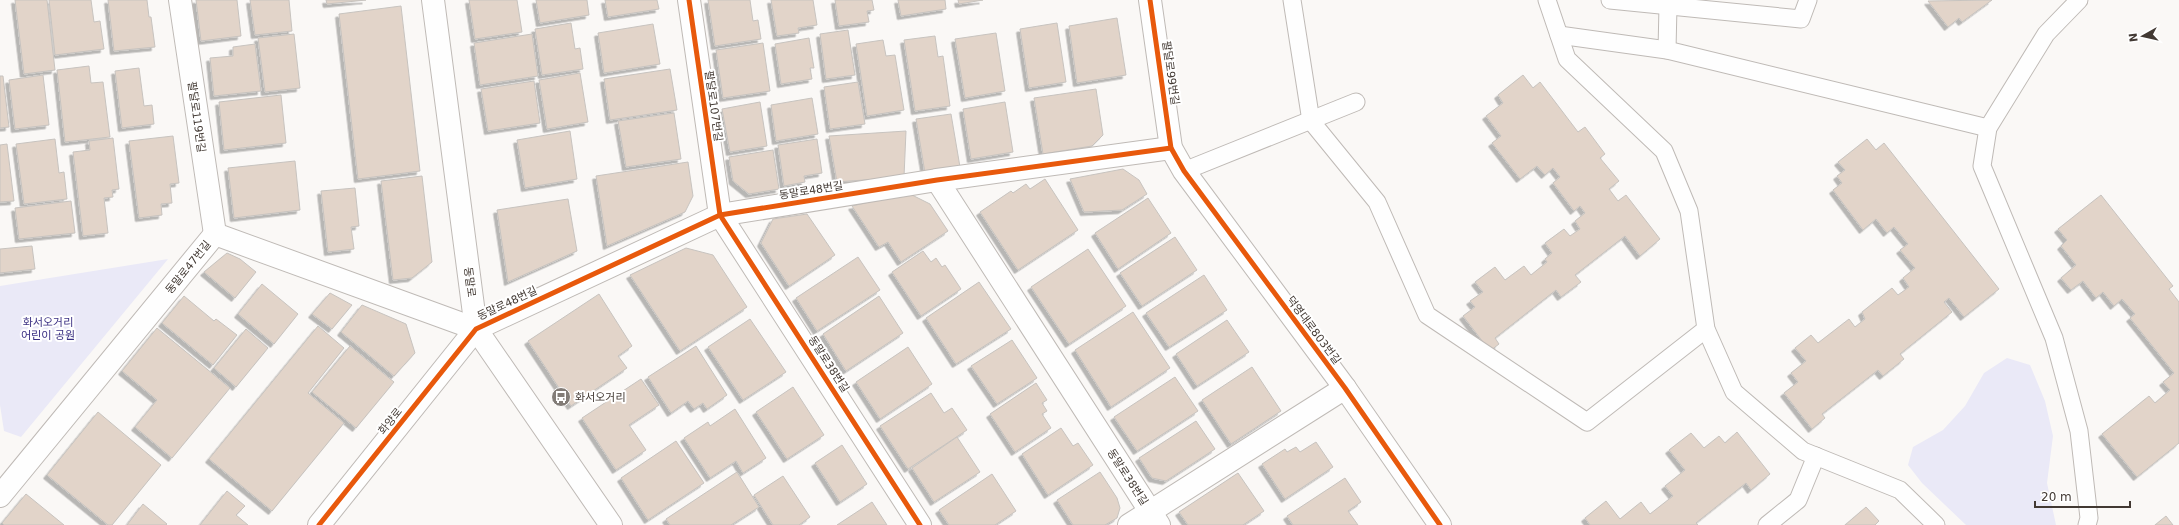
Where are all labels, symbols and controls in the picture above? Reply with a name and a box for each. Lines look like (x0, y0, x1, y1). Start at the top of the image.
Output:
north arrow (2123, 16, 2163, 56)
text: N (2127, 32, 2141, 43)
street label: 팔달로99번길 (1160, 40, 1181, 106)
street label: 팔달로107번길 (702, 70, 725, 142)
street label: 팔달로119번길 (185, 81, 208, 153)
street label: 동말로48번길 (778, 179, 844, 202)
street label: 동말로47번길 (163, 238, 214, 297)
street label: 동말로 (461, 266, 478, 298)
street label: 동말로48번길 (475, 284, 539, 323)
street label: 덕영대로803번길 (1284, 294, 1343, 367)
park label: 화서오거리 어린이 공원 (21, 316, 75, 342)
street label: 동말로38번길 (806, 334, 852, 395)
bus stop icon: 화서오거리 (550, 386, 572, 408)
place label: 화서오거리 (575, 391, 626, 404)
street label: 화양로 (376, 405, 405, 437)
street label: 동말로38번길 (1105, 447, 1151, 508)
scale bar (2035, 483, 2130, 509)
text: 20 m (2041, 490, 2072, 504)

